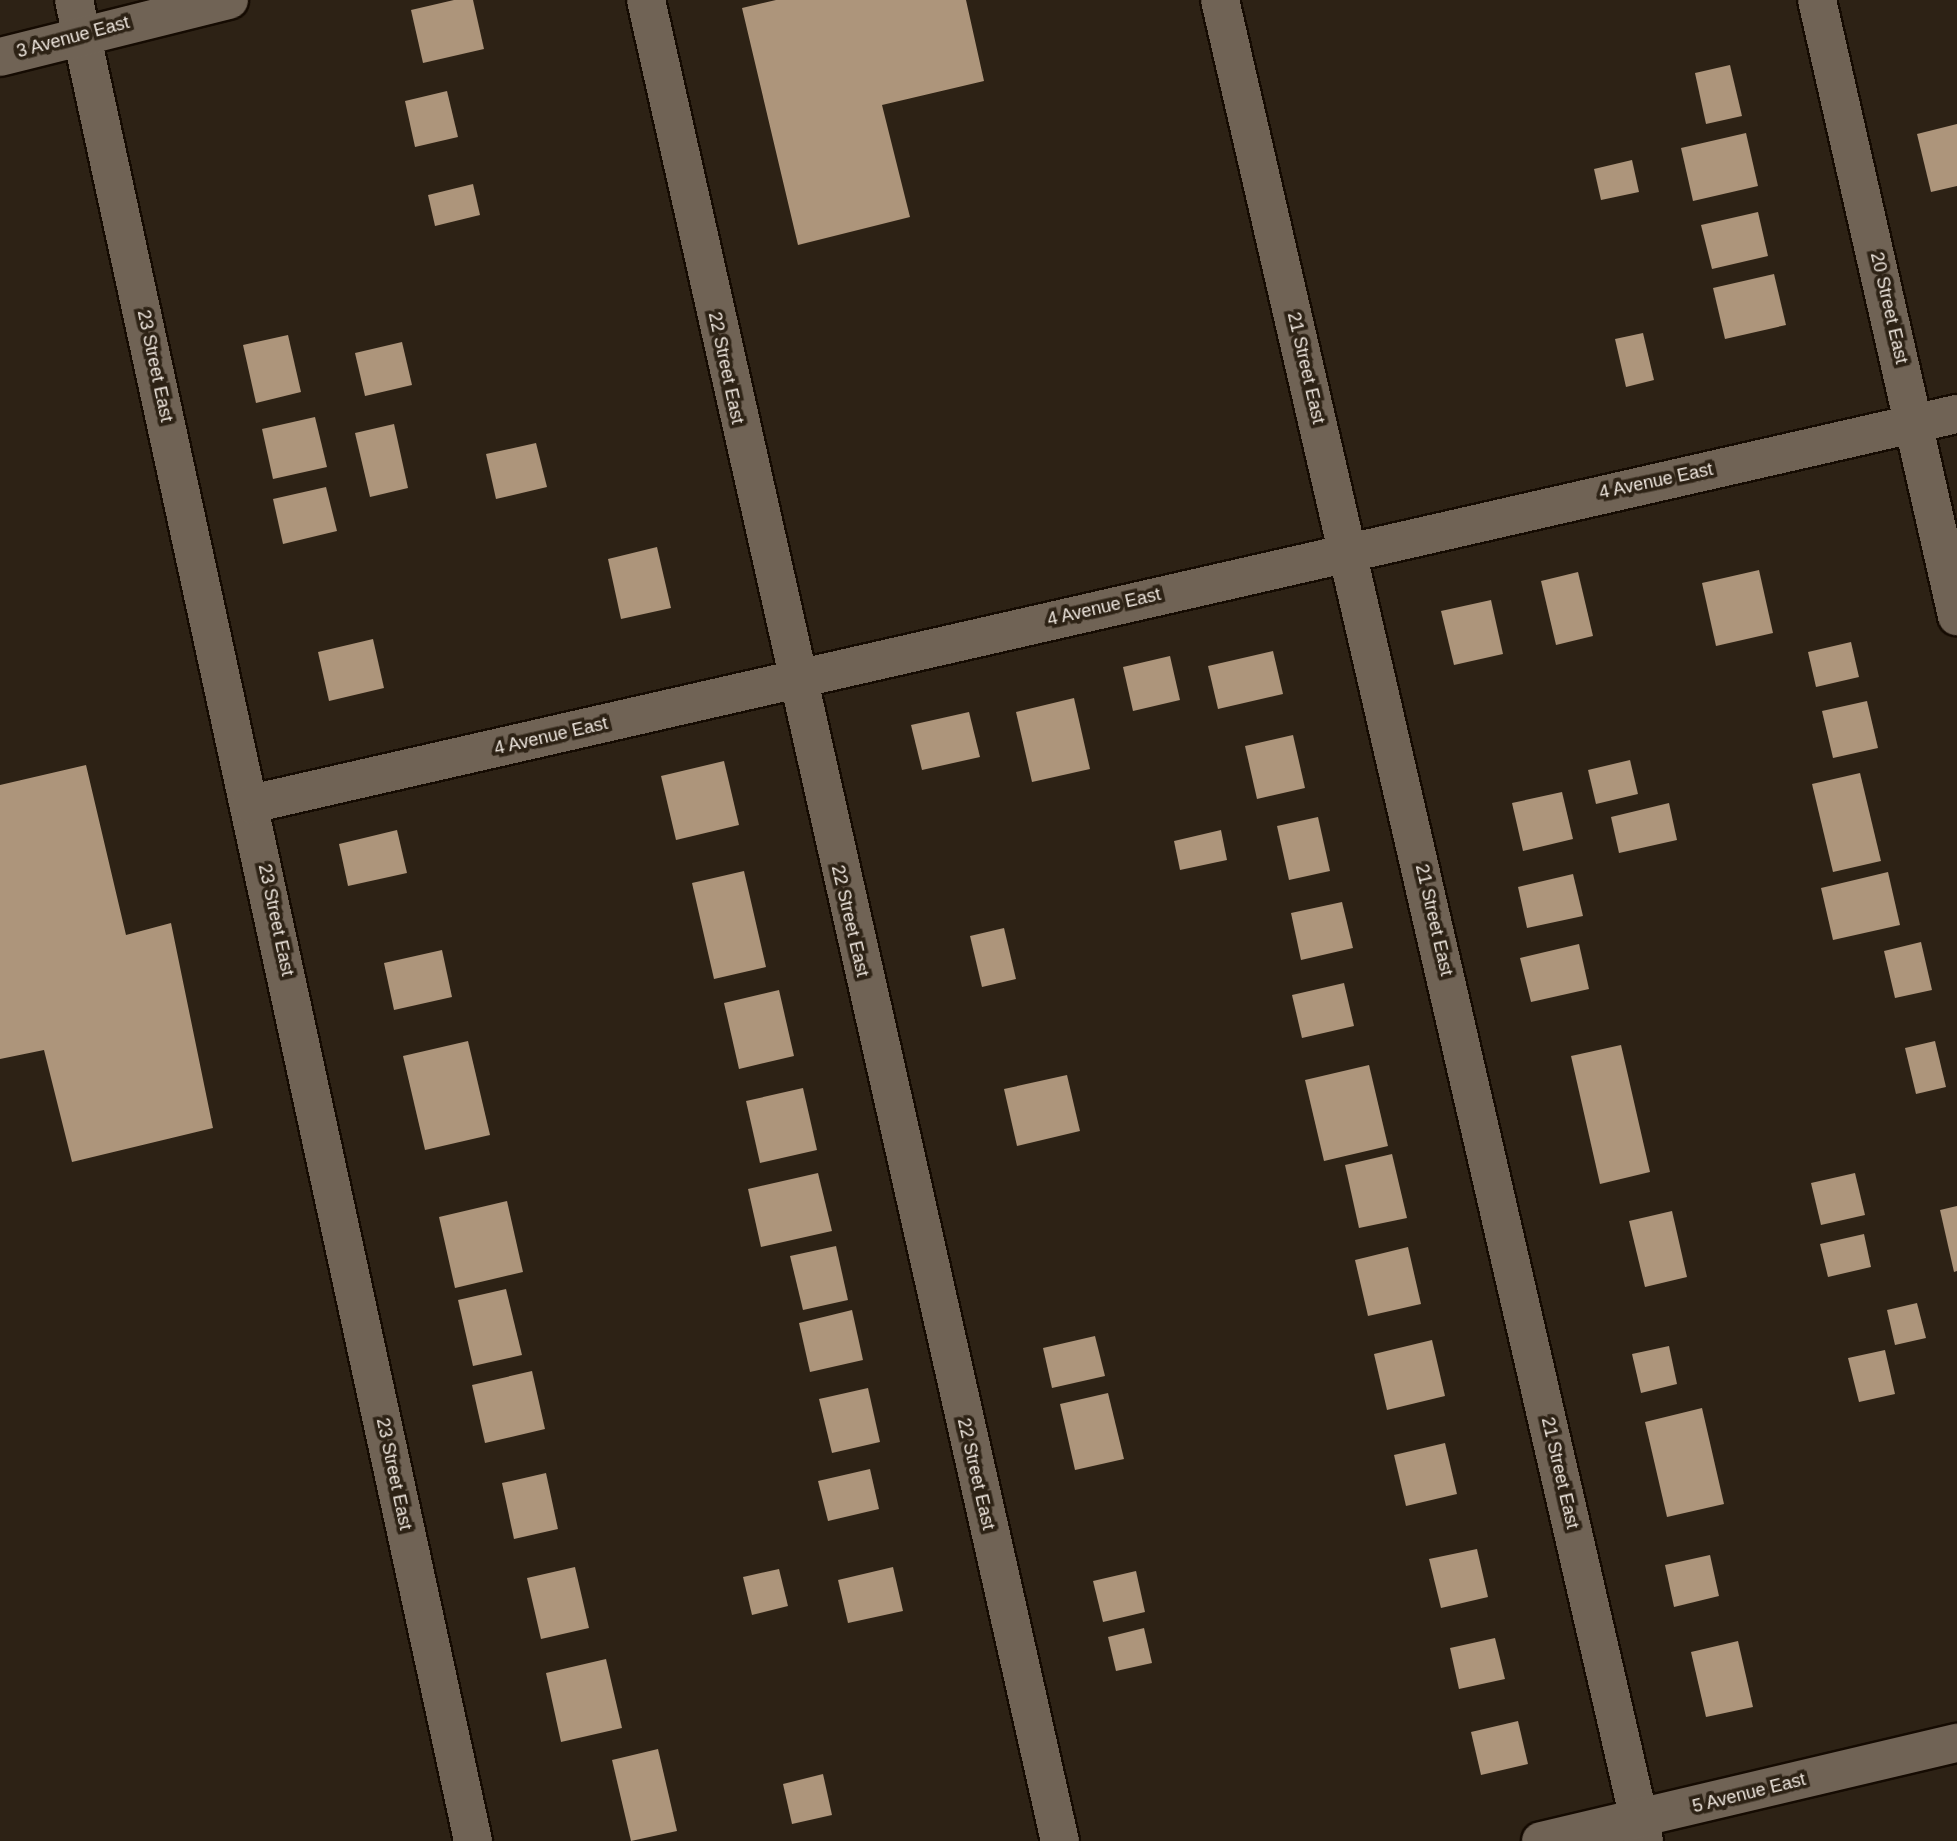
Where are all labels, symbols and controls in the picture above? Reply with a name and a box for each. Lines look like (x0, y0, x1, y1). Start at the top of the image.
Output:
street label: 3 Avenue East (14, 11, 132, 63)
street label: 20 Street East (1866, 250, 1912, 366)
street label: 23 Street East (133, 308, 177, 424)
street label: 22 Street East (704, 310, 748, 426)
street label: 21 Street East (1283, 310, 1329, 426)
street label: 4 Avenue East (1597, 458, 1715, 504)
street label: 4 Avenue East (1045, 583, 1163, 631)
street label: 4 Avenue East (492, 712, 610, 760)
street label: 23 Street East (254, 862, 298, 978)
street label: 21 Street East (1411, 862, 1457, 978)
street label: 22 Street East (827, 863, 873, 979)
street label: 21 Street East (1537, 1415, 1583, 1531)
street label: 23 Street East (372, 1416, 416, 1532)
street label: 22 Street East (953, 1416, 999, 1532)
street label: 5 Avenue East (1690, 1768, 1808, 1818)

